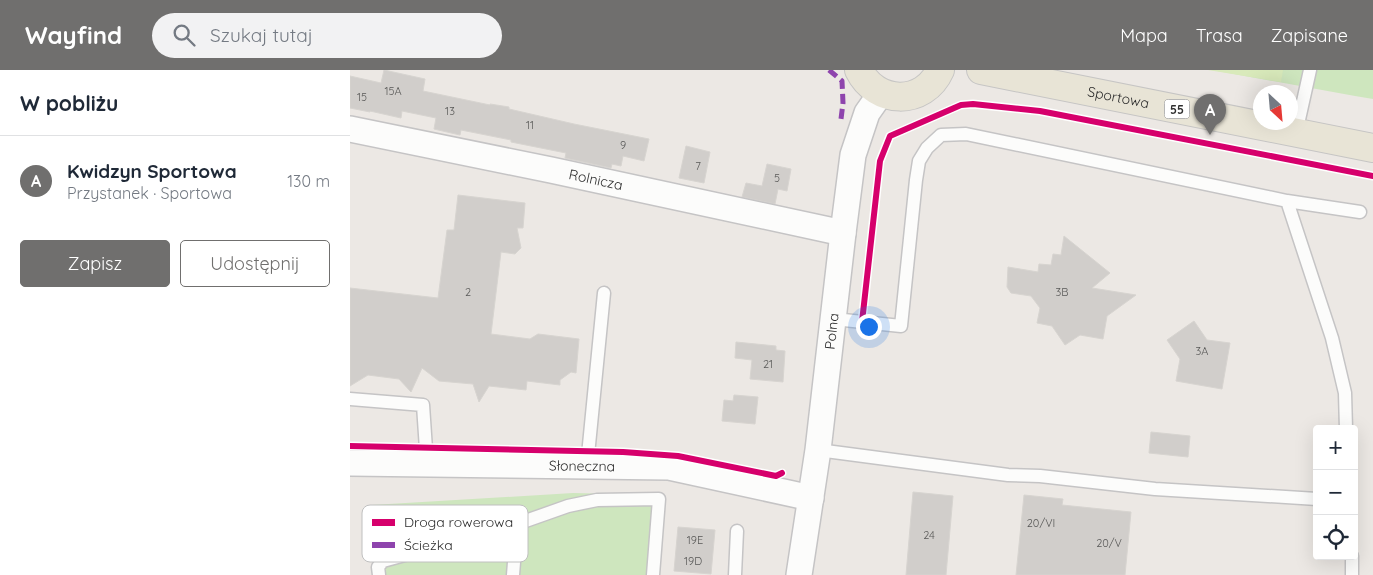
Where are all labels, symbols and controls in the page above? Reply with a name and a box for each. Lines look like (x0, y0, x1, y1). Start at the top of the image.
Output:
search box (152, 13, 502, 58)
text: Wayfind (25, 20, 122, 50)
icon: search (170, 21, 198, 49)
text: Szukaj tutaj (210, 23, 313, 47)
text: Mapa (1120, 24, 1168, 47)
text: Trasa (1196, 24, 1243, 47)
text: Zapisane (1271, 24, 1348, 47)
street label: Sportowa (1086, 82, 1151, 112)
house number: 15A (384, 84, 402, 98)
north arrow (1253, 85, 1298, 130)
text: W pobliżu (20, 90, 118, 116)
house number: 15 (357, 90, 367, 104)
pin: A (1194, 94, 1226, 135)
road number: 55 (1164, 100, 1190, 118)
house number: 13 (445, 104, 455, 118)
house number: 11 (526, 118, 534, 132)
house number: 9 (620, 138, 626, 152)
text: Kwidzyn Sportowa (67, 159, 237, 183)
house number: 7 (695, 159, 701, 173)
street label: Rolnicza (567, 165, 624, 194)
text: A (31, 171, 41, 191)
text: 130 m (287, 171, 330, 191)
house number: 5 (774, 171, 780, 185)
text: Przystanek · Sportowa (67, 183, 232, 203)
button: Zapisz (20, 240, 170, 287)
button: Udostępnij (180, 240, 330, 287)
house number: 2 (465, 285, 471, 299)
house number: 3B (1056, 285, 1068, 299)
street label: Polna (821, 312, 843, 350)
your location (856, 314, 882, 340)
house number: 3A (1196, 344, 1208, 358)
house number: 21 (763, 357, 773, 371)
map controls (1313, 425, 1358, 560)
button: + (1313, 425, 1358, 470)
street label: Słoneczna (549, 456, 615, 475)
button: − (1313, 470, 1358, 515)
legend (362, 505, 528, 562)
text: Droga rowerowa (404, 513, 513, 531)
button: locate (1313, 515, 1358, 560)
house number: 20/VI (1027, 516, 1055, 530)
house number: 24 (923, 528, 935, 542)
house number: 19E (687, 533, 703, 547)
text: Ścieżka (404, 536, 453, 554)
house number: 20/V (1096, 536, 1122, 550)
house number: 19D (684, 554, 702, 568)

